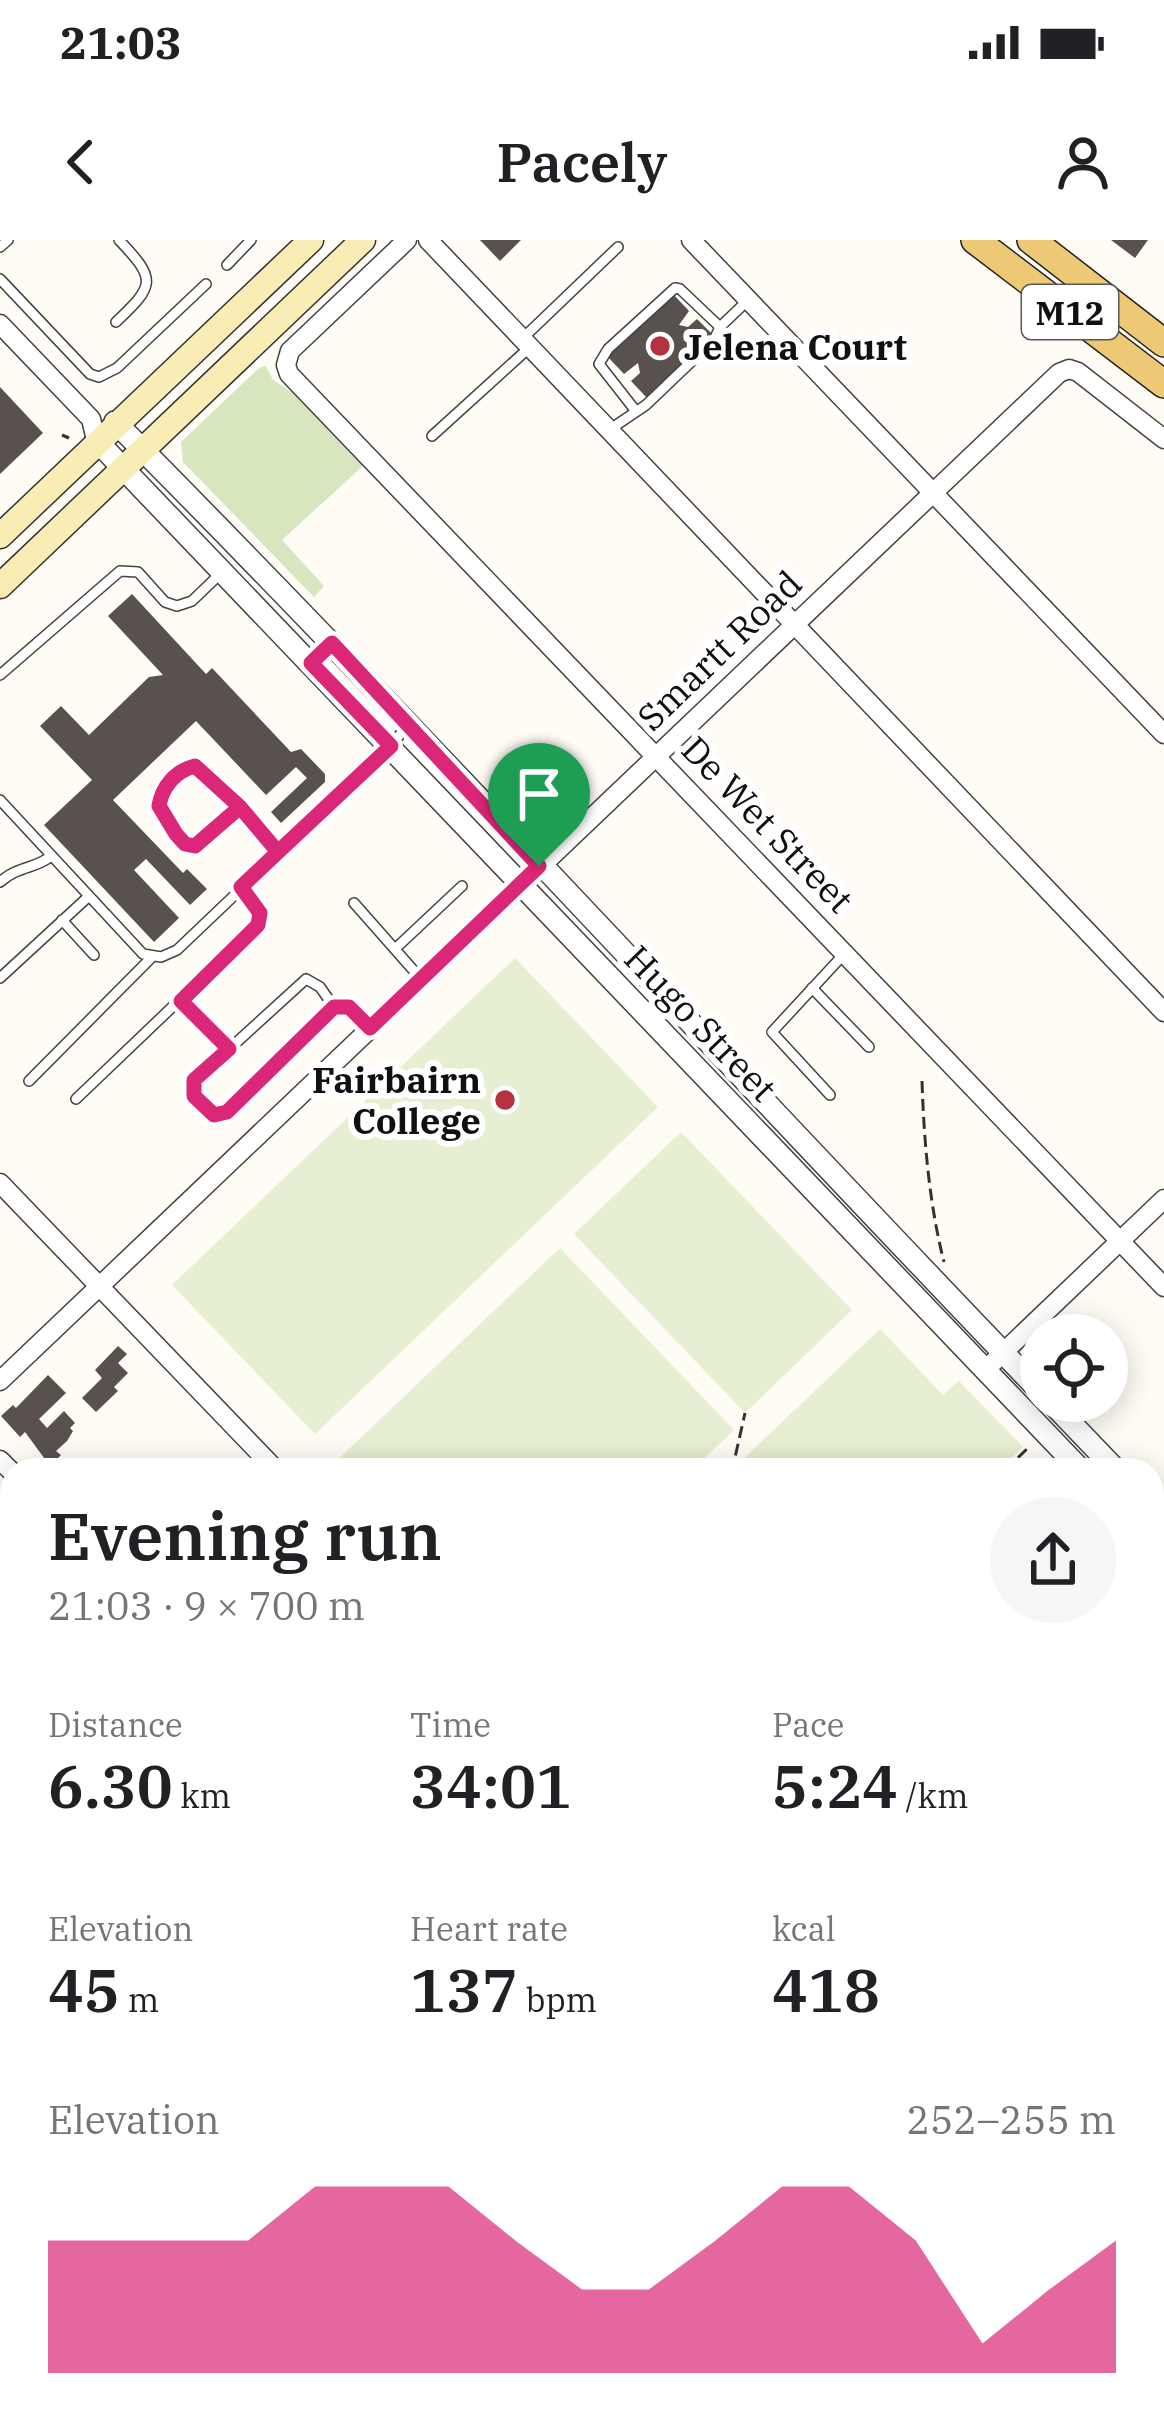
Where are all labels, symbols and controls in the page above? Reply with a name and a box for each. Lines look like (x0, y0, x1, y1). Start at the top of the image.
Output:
text: 21:03 (60, 13, 182, 71)
text: Pacely (497, 127, 667, 197)
icon: back (48, 129, 114, 195)
icon: person (1050, 129, 1116, 195)
road number: M12 (1022, 285, 1118, 339)
place label: Jelena Court (684, 323, 907, 370)
marker: Jelena Court (647, 333, 673, 359)
street label: Smartt Road (627, 560, 811, 740)
street label: De Wet Street (672, 726, 864, 922)
pin (488, 743, 590, 866)
icon: arrive (506, 761, 572, 827)
street label: Hugo Street (615, 935, 787, 1111)
place label: Fairbairn College (312, 1056, 481, 1144)
marker: Fairbairn College (492, 1087, 518, 1113)
map controls (1020, 1314, 1128, 1422)
button: locate (1020, 1314, 1128, 1422)
text: Evening run (48, 1492, 442, 1578)
button: share (990, 1497, 1116, 1623)
text: 21:03 · 9 × 700 m (48, 1580, 365, 1631)
text: Distance (48, 1703, 183, 1746)
text: Time (410, 1703, 491, 1746)
text: Pace (772, 1703, 845, 1746)
text: 6.30 (48, 1746, 173, 1825)
text: 34:01 (410, 1746, 572, 1825)
text: 5:24 (772, 1746, 898, 1825)
text: km (173, 1774, 231, 1817)
text: /km (898, 1774, 968, 1817)
text: Elevation (48, 1907, 193, 1950)
text: Heart rate (410, 1907, 568, 1950)
text: kcal (772, 1907, 836, 1950)
text: 45 (48, 1950, 120, 2029)
text: 137 (410, 1950, 518, 2029)
text: 418 (772, 1950, 880, 2029)
text: m (120, 1978, 159, 2021)
text: bpm (518, 1978, 597, 2021)
text: Elevation (48, 2094, 220, 2145)
text: 252–255 m (906, 2094, 1116, 2145)

